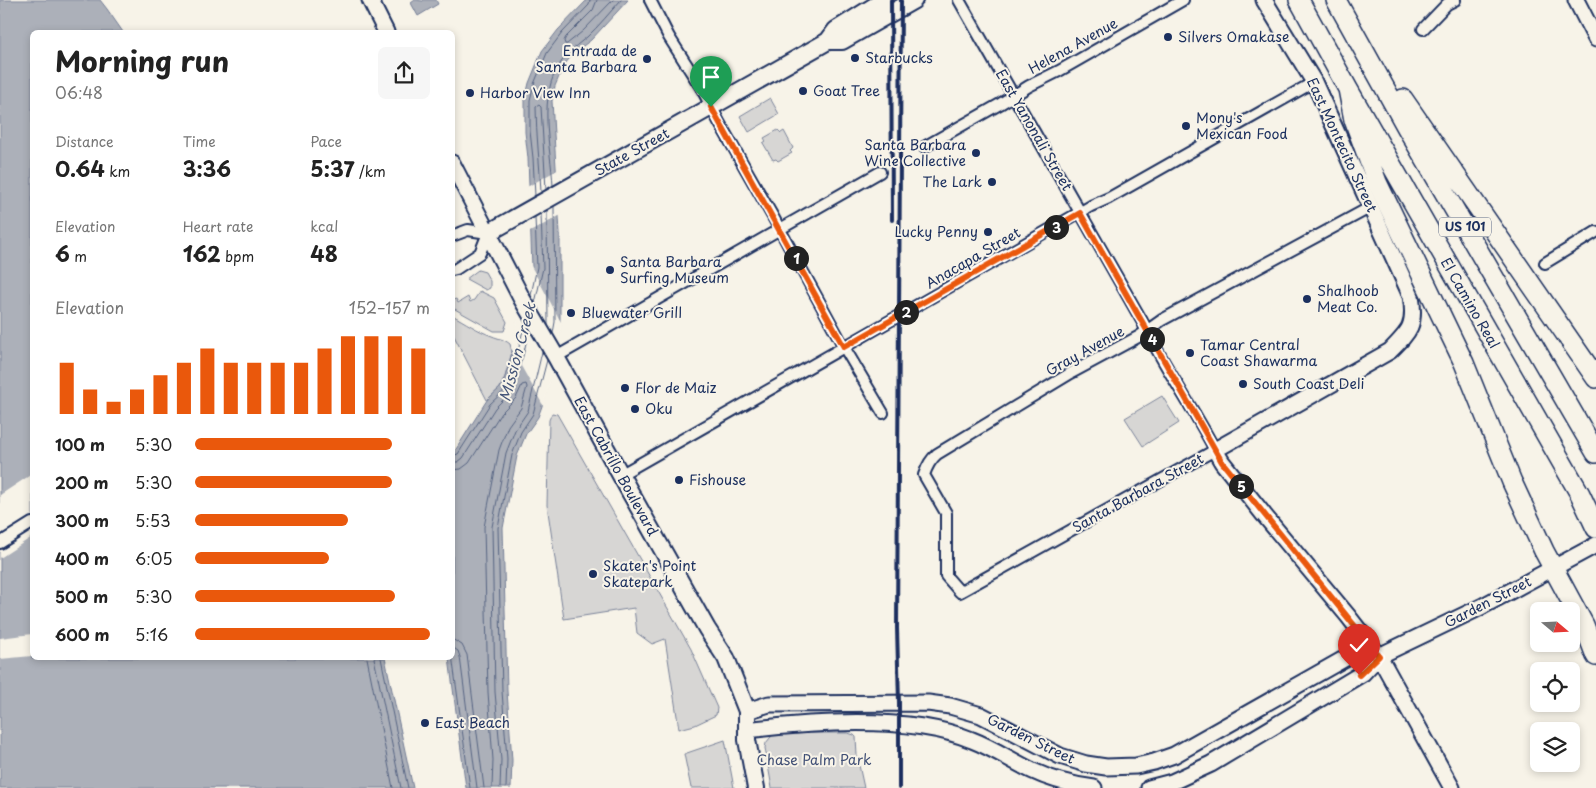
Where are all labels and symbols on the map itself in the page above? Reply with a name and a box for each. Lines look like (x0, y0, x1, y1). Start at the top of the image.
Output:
street label: Helena Avenue (1024, 12, 1122, 79)
place label: Silvers Omakase (1178, 26, 1289, 47)
marker: Silvers Omakase (1162, 31, 1174, 43)
place label: Entrada de Santa Barbara (535, 40, 637, 77)
place label: Starbucks (865, 47, 933, 68)
marker: Starbucks (849, 52, 861, 64)
marker: Entrada de Santa Barbara (641, 53, 653, 65)
pin (690, 56, 732, 107)
street label: East Yanonali Street (991, 65, 1078, 195)
street label: East Montecito Street (1302, 74, 1383, 216)
place label: Goat Tree (813, 80, 880, 101)
place label: Harbor View Inn (480, 82, 591, 103)
marker: Goat Tree (797, 85, 809, 97)
marker: Harbor View Inn (464, 87, 476, 99)
place label: Mony's Mexican Food (1196, 107, 1288, 144)
marker: Mony's Mexican Food (1180, 120, 1192, 132)
street label: State Street (591, 122, 673, 181)
place label: Santa Barbara Wine Collective (864, 134, 966, 171)
marker: Santa Barbara Wine Collective (970, 147, 982, 159)
place label: The Lark (922, 171, 982, 192)
marker: The Lark (986, 176, 998, 188)
pin: 3 (1044, 214, 1068, 240)
road number: US 101 (1439, 218, 1491, 236)
place label: Lucky Penny (895, 221, 978, 242)
street label: Anacapa Street (921, 222, 1025, 293)
marker: Lucky Penny (982, 226, 994, 238)
pin: 1 (784, 246, 808, 270)
place label: Santa Barbara Surfing Museum (620, 251, 729, 288)
street label: El Camino Real (1436, 253, 1505, 352)
marker: Santa Barbara Surfing Museum (604, 264, 616, 276)
place label: Shalhoob Meat Co. (1317, 280, 1379, 317)
marker: Shalhoob Meat Co. (1301, 293, 1313, 305)
water label: Mission Creek (492, 299, 541, 404)
pin: 2 (894, 300, 918, 324)
place label: Bluewater Grill (581, 302, 682, 323)
marker: Bluewater Grill (565, 307, 577, 319)
street label: Gray Avenue (1042, 320, 1128, 381)
pin: 4 (1140, 326, 1164, 352)
place label: Tamar Central Coast Shawarma (1200, 334, 1318, 371)
marker: Tamar Central Coast Shawarma (1184, 347, 1196, 359)
place label: South Coast Deli (1253, 373, 1364, 394)
place label: Flor de Maiz (635, 377, 717, 398)
marker: South Coast Deli (1237, 378, 1249, 390)
marker: Flor de Maiz (619, 382, 631, 394)
street label: East Cabrillo Boulevard (569, 392, 664, 540)
place label: Oku (645, 398, 673, 419)
marker: Oku (629, 403, 641, 415)
street label: Santa Barbara Street (1068, 448, 1207, 537)
place label: Fishouse (689, 469, 747, 490)
marker: Fishouse (673, 474, 685, 486)
pin: 5 (1228, 474, 1254, 498)
place label: Skater's Point Skatepark (603, 555, 697, 592)
marker: Skater's Point Skatepark (587, 568, 599, 580)
street label: Garden Street (1441, 570, 1535, 633)
north arrow (1530, 602, 1580, 652)
pin (1338, 624, 1380, 675)
street label: Garden Street (984, 708, 1079, 769)
place label: East Beach (435, 712, 510, 733)
marker: East Beach (419, 717, 431, 729)
park label: Chase Palm Park (757, 749, 872, 770)

